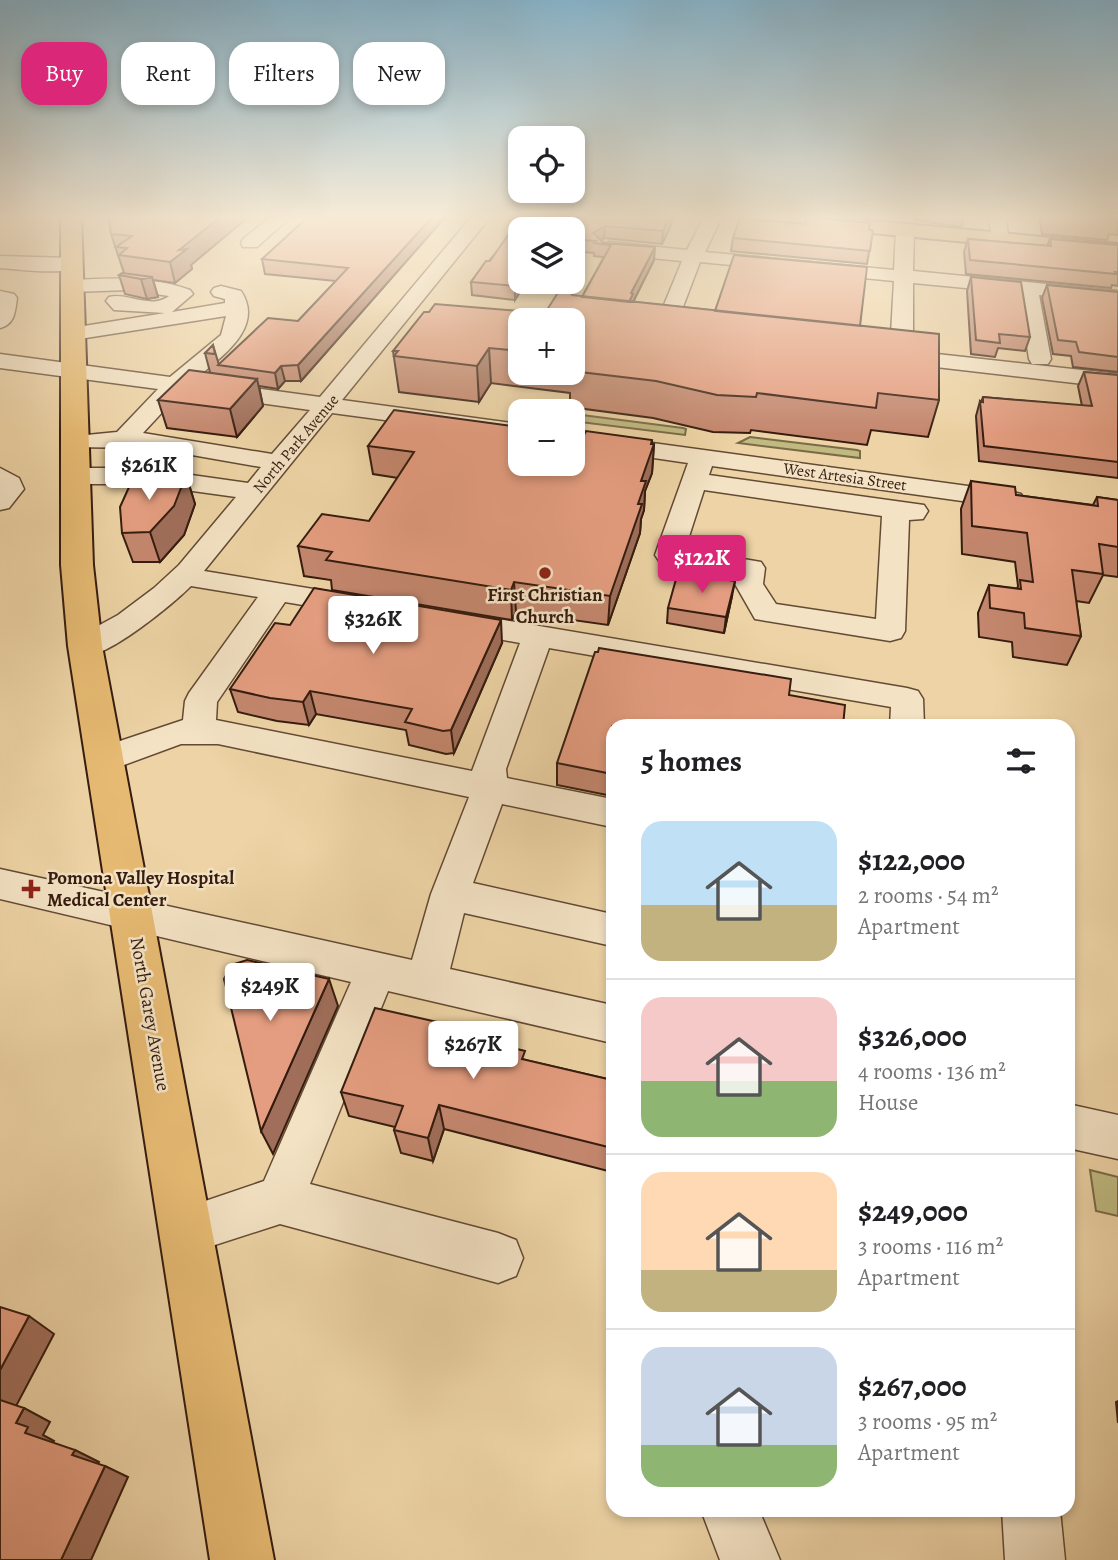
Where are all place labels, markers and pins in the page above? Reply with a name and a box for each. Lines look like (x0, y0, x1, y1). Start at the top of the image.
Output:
pin: $261K (100, 442, 198, 502)
pin: $122K (653, 536, 751, 595)
marker: First Christian Church (537, 565, 553, 581)
place label: First Christian Church (487, 582, 603, 630)
pin: $326K (324, 596, 422, 656)
place label: Pomona Valley Hospital Medical Center (47, 865, 234, 913)
marker: Pomona Valley Hospital Medical Center (21, 879, 41, 899)
pin: $249K (221, 964, 319, 1023)
pin: $267K (424, 1021, 522, 1081)

